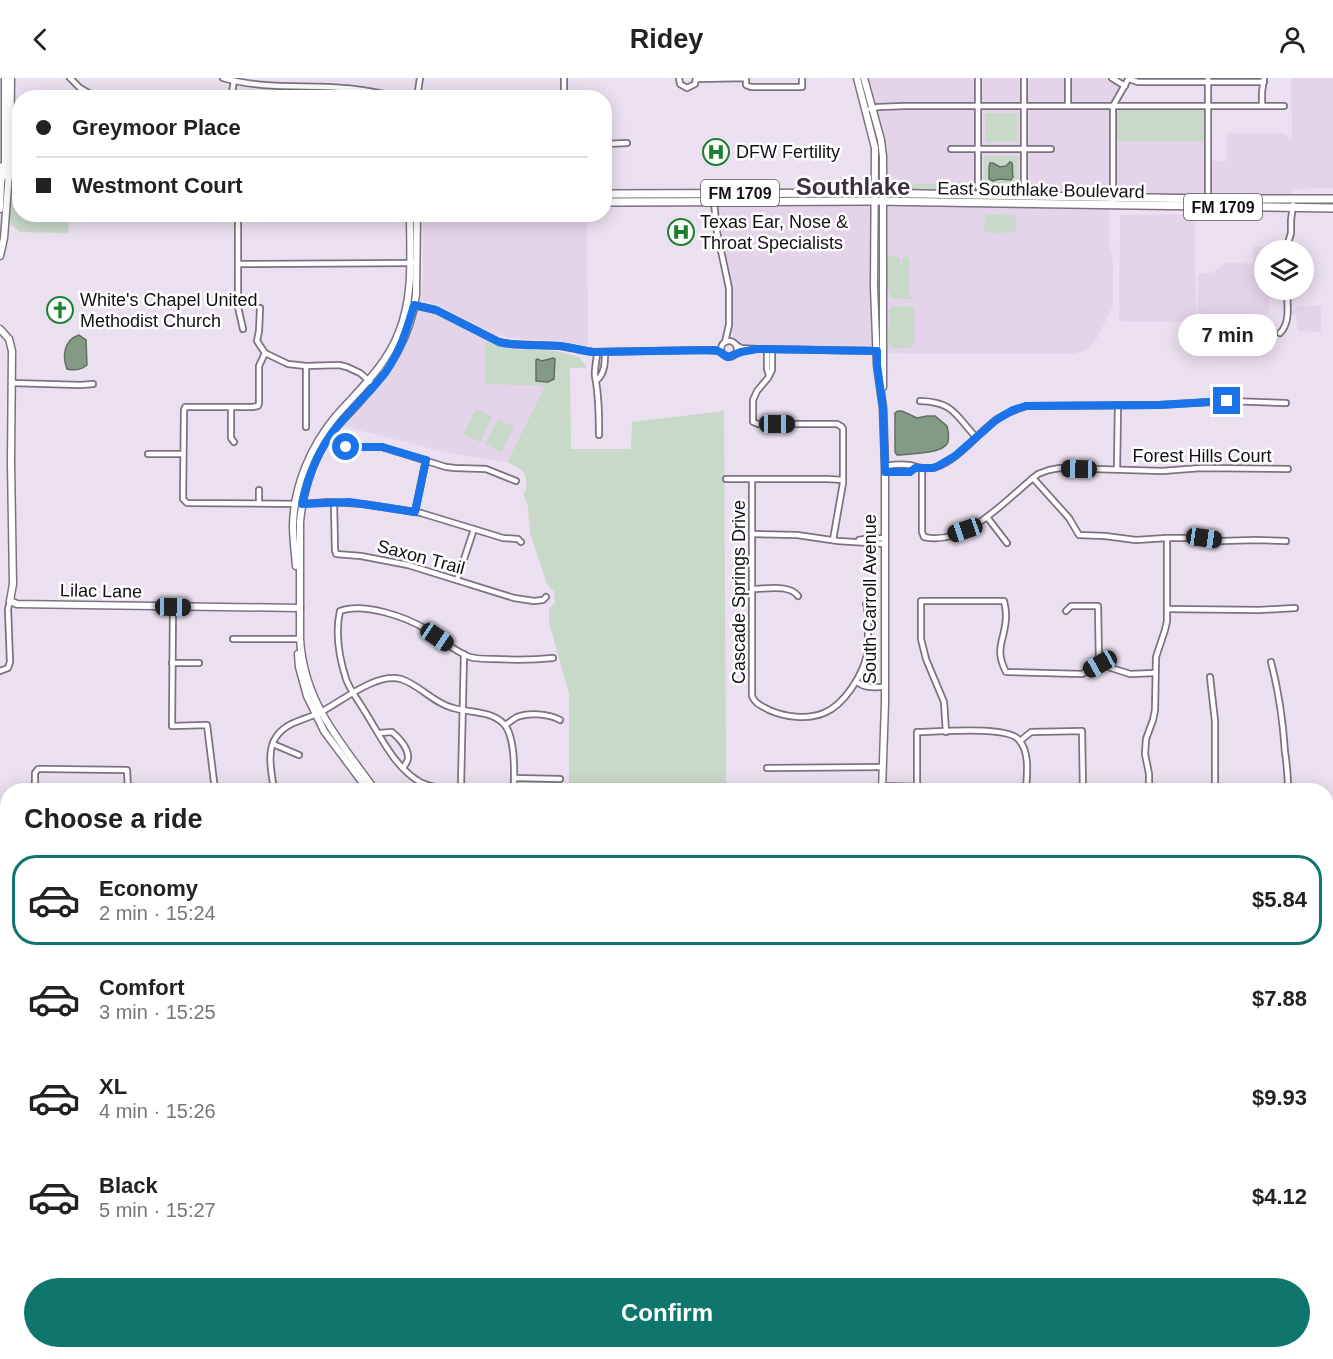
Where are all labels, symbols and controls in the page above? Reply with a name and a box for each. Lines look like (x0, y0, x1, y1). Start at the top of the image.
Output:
icon: back (24, 23, 57, 56)
icon: person (1276, 23, 1309, 56)
text: Ridey (630, 24, 703, 54)
text: Greymoor Place (72, 115, 241, 140)
hospital icon: DFW Fertility (701, 137, 731, 167)
place label: DFW Fertility (736, 142, 840, 162)
text: Westmont Court (72, 173, 243, 198)
district label: Southlake (796, 173, 910, 200)
street label: East Southlake Boulevard (937, 178, 1145, 202)
road number: FM 1709 (701, 180, 779, 206)
road number: FM 1709 (1184, 194, 1262, 220)
place label: Texas Ear, Nose & Throat Specialists (700, 212, 848, 253)
hospital icon: Texas Ear, Nose & Throat Specialists (666, 217, 696, 247)
map controls (1254, 240, 1314, 300)
button: layers (1254, 240, 1314, 300)
place label: White's Chapel United Methodist Church (80, 290, 258, 331)
church icon: White's Chapel United Methodist Church (45, 295, 75, 325)
callout: 7 min (1178, 314, 1276, 356)
text: 7 min (1201, 324, 1254, 346)
route end (1213, 387, 1240, 414)
car (759, 415, 795, 433)
route start (332, 433, 359, 460)
street label: Forest Hills Court (1132, 446, 1272, 466)
car (1061, 460, 1097, 478)
street label: Cascade Springs Drive (729, 500, 749, 684)
street label: South Carroll Avenue (860, 514, 880, 684)
car (945, 516, 985, 544)
car (1185, 527, 1223, 549)
street label: Saxon Trail (375, 536, 467, 578)
street label: Lilac Lane (60, 580, 142, 602)
car (155, 598, 191, 616)
car (417, 619, 457, 655)
car (1080, 647, 1120, 681)
text: Choose a ride (24, 804, 203, 834)
icon: car (27, 873, 81, 927)
text: Economy (99, 876, 198, 901)
text: $5.84 (1252, 887, 1307, 912)
text: 2 min · 15:24 (99, 902, 216, 924)
icon: car (27, 972, 81, 1026)
text: Comfort (99, 975, 185, 1000)
text: $7.88 (1252, 986, 1307, 1011)
text: 3 min · 15:25 (99, 1001, 216, 1023)
icon: car (27, 1071, 81, 1125)
text: XL (99, 1074, 127, 1099)
text: $9.93 (1252, 1085, 1307, 1110)
text: 4 min · 15:26 (99, 1100, 216, 1122)
icon: car (27, 1170, 81, 1224)
text: Black (99, 1173, 158, 1198)
text: $4.12 (1252, 1184, 1307, 1209)
text: 5 min · 15:27 (99, 1199, 216, 1221)
button: Confirm (24, 1278, 1310, 1347)

